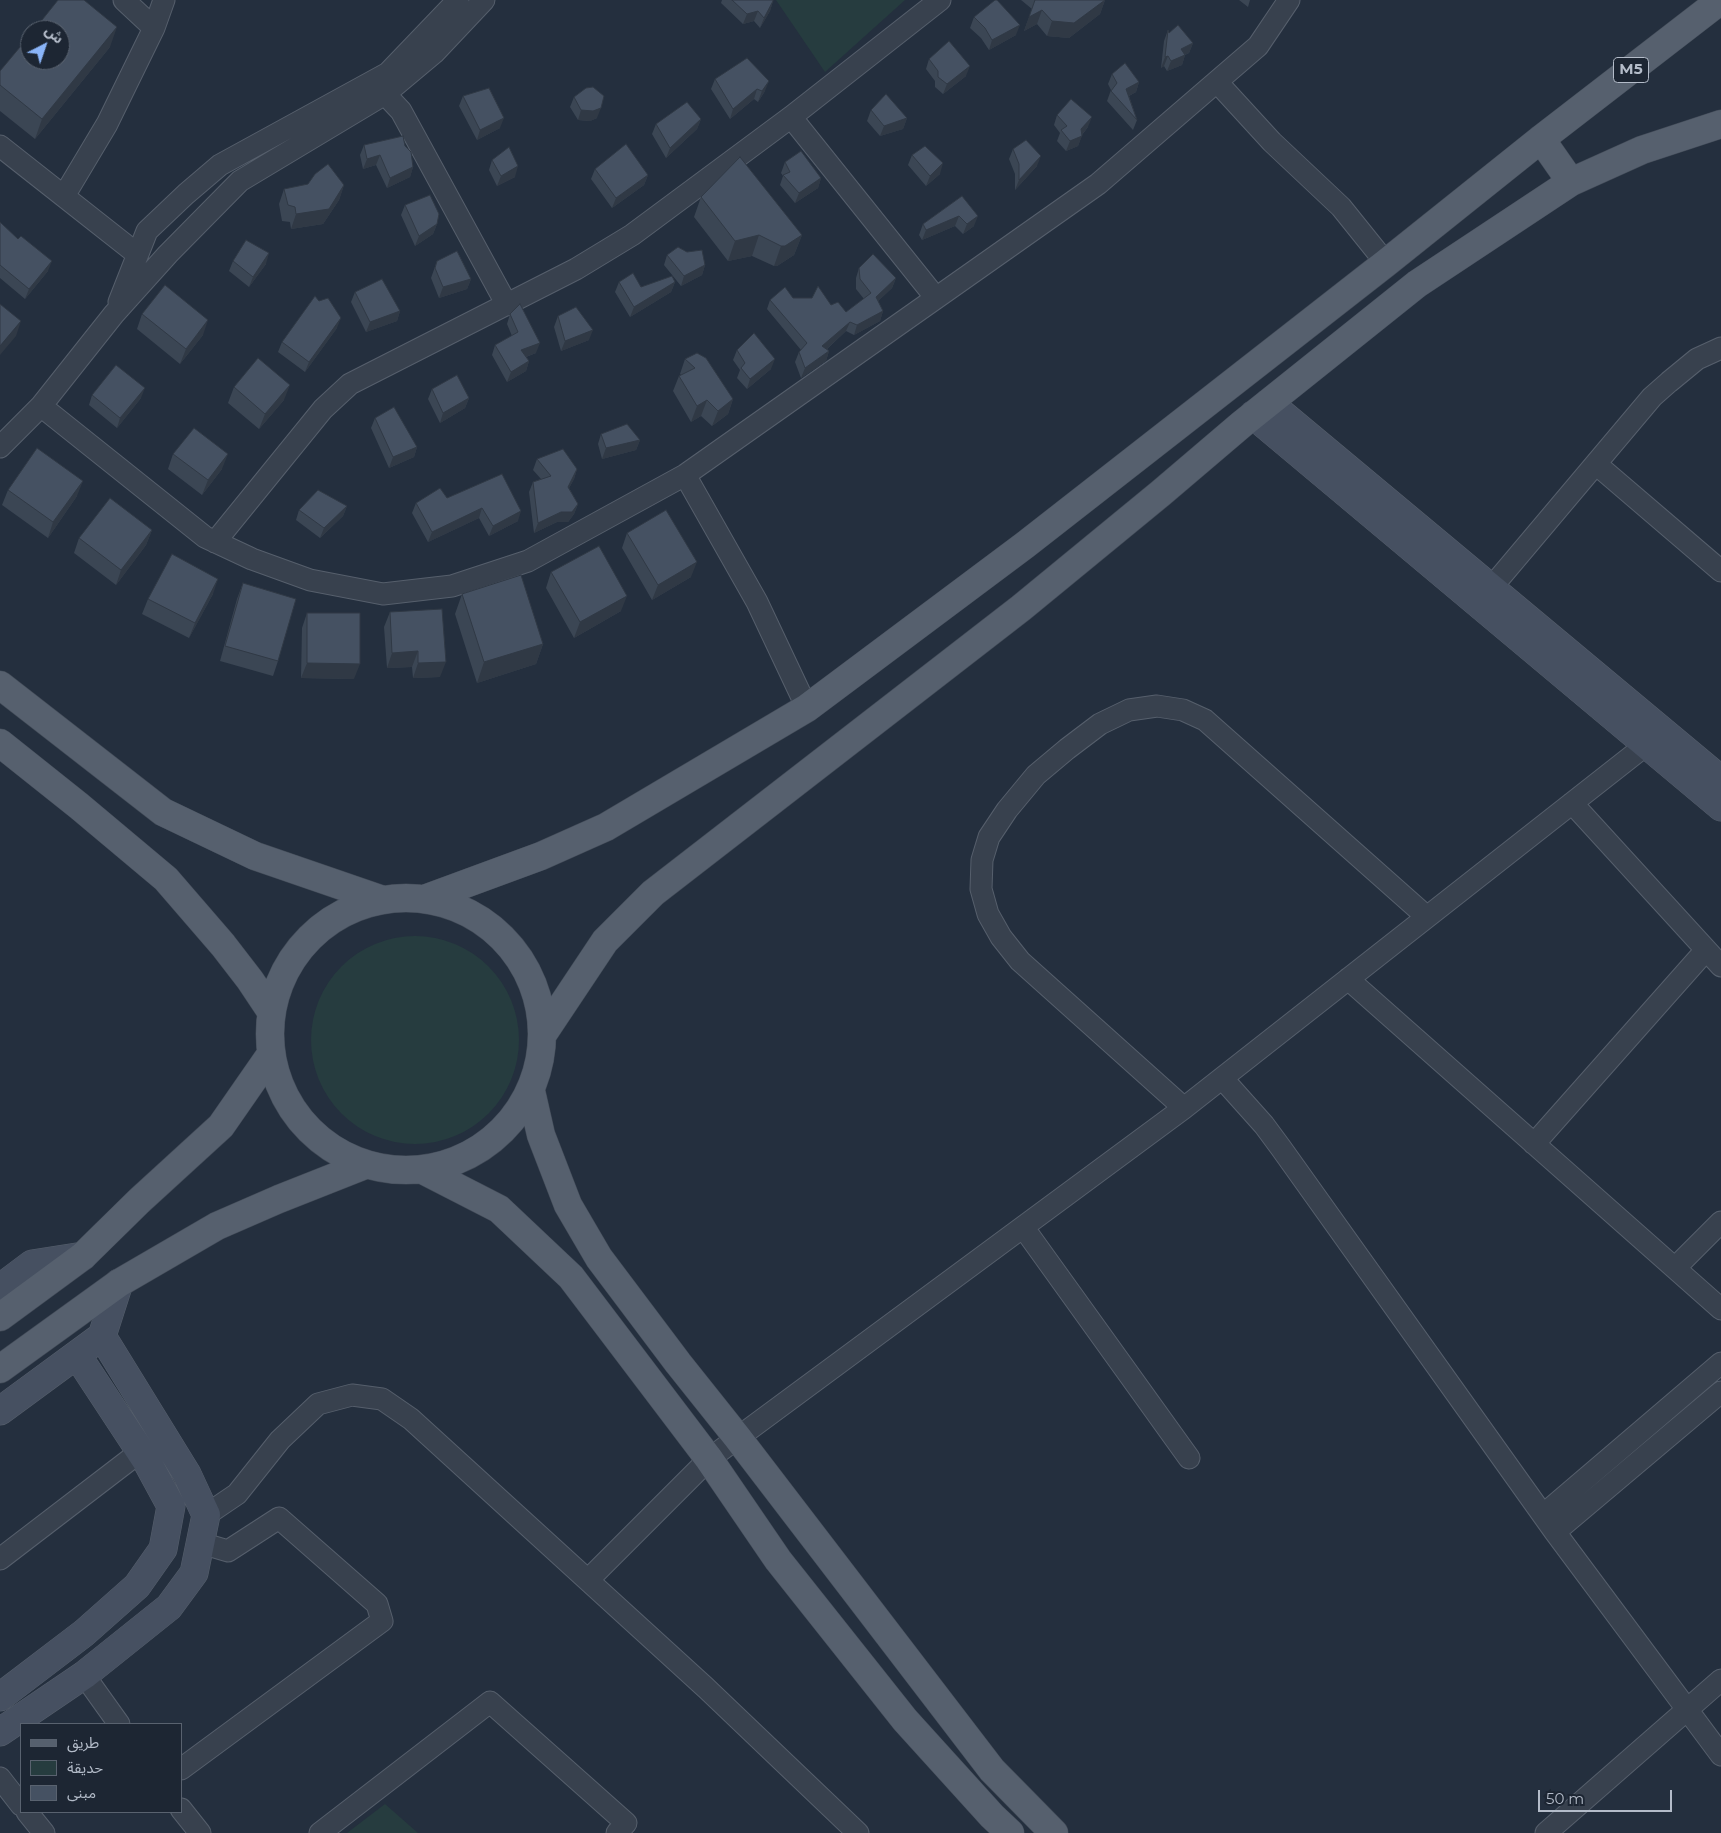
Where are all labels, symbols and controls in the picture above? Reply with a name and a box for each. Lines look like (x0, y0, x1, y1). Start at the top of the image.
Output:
north arrow (20, 20, 70, 70)
text: ش (41, 21, 67, 48)
road number: M5 (1614, 58, 1648, 82)
legend (20, 1723, 182, 1813)
text: طريق (67, 1733, 99, 1752)
text: حديقة (67, 1758, 103, 1777)
scale bar (1541, 1780, 1675, 1812)
text: مبنى (67, 1783, 96, 1802)
text: 50 m (1546, 1789, 1584, 1808)

